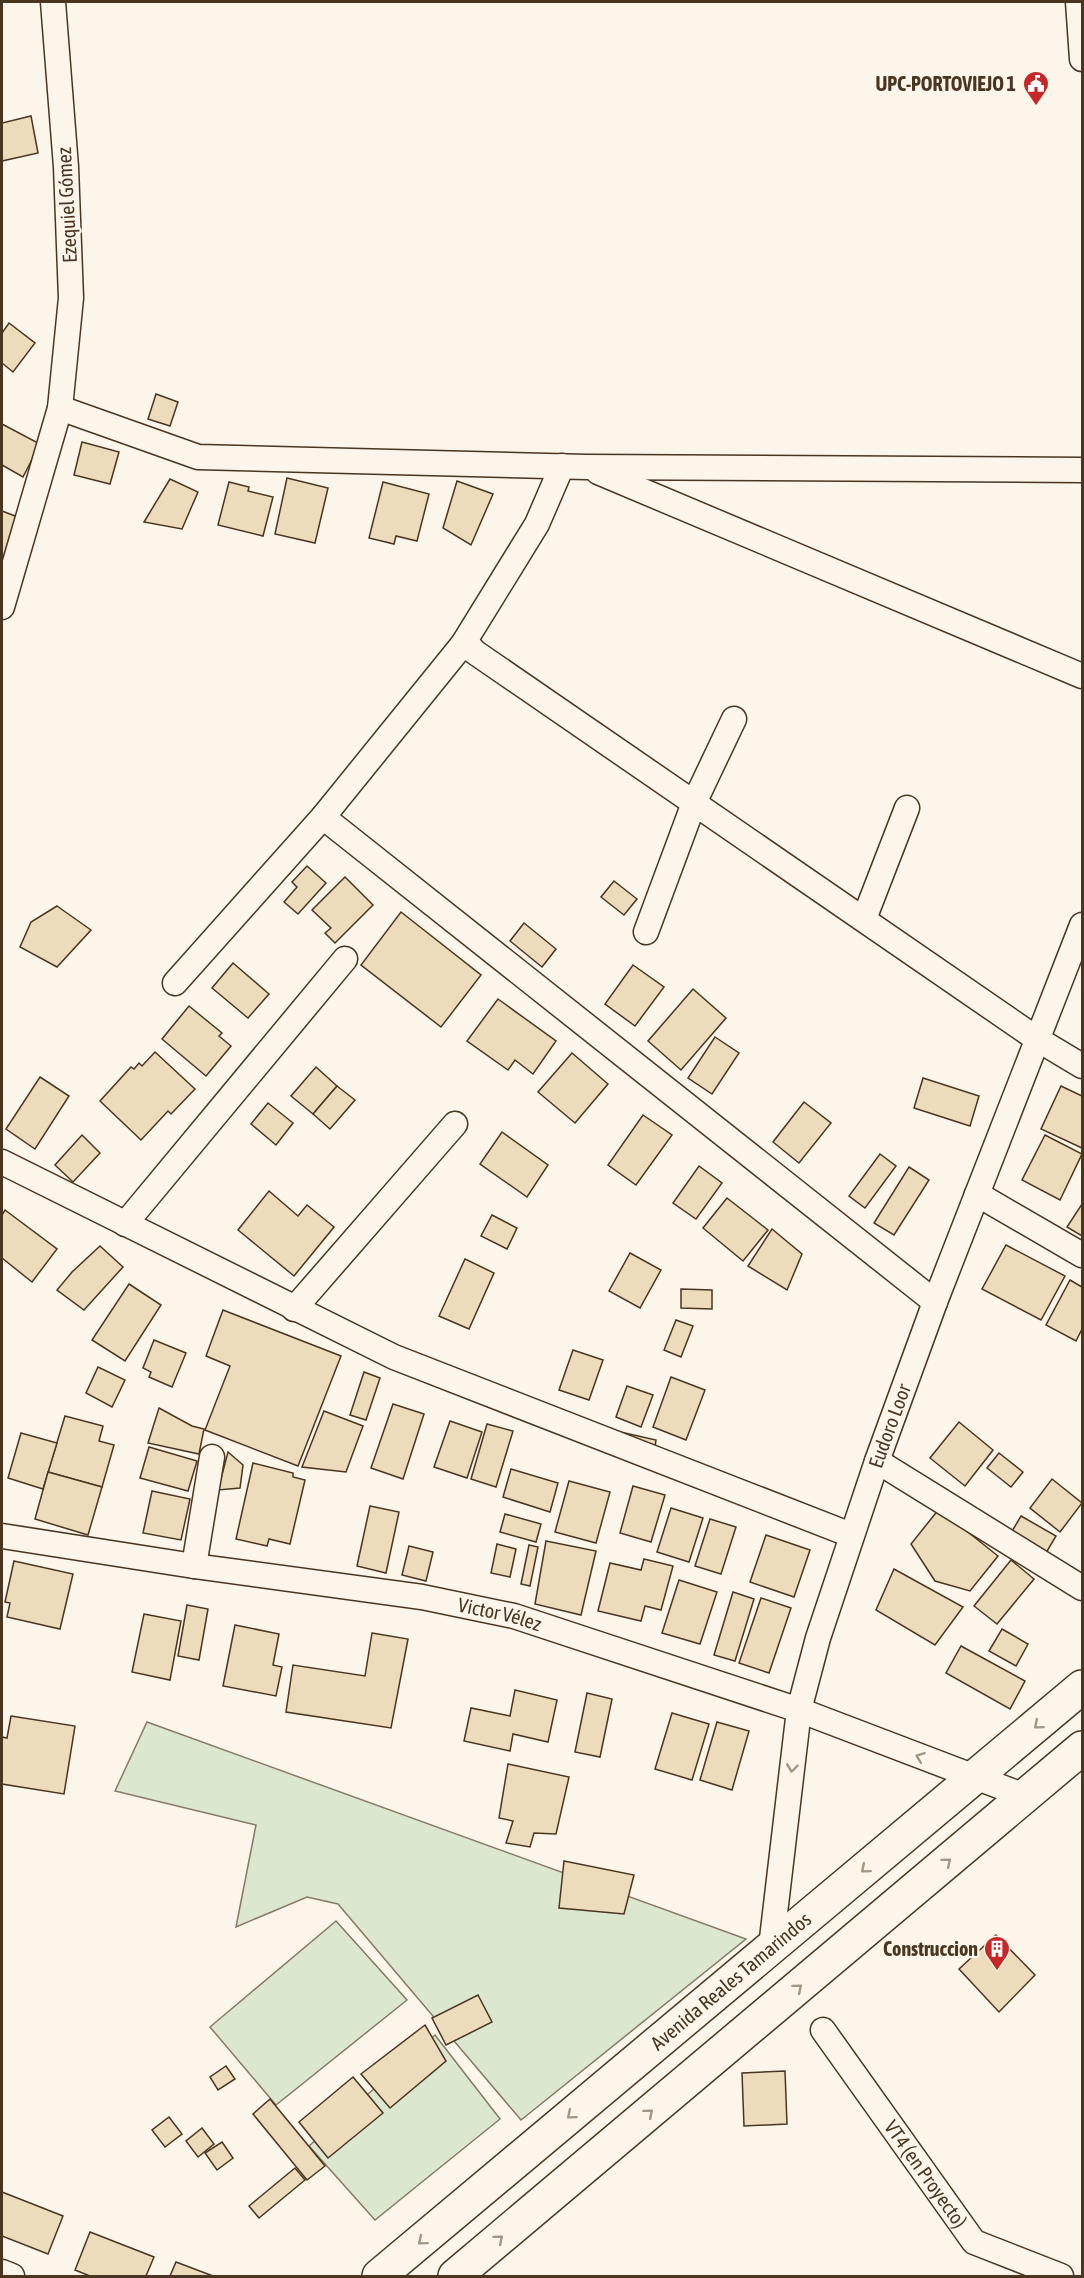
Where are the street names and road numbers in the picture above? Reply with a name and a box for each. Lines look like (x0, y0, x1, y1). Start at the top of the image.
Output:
street label: Ezequiel Gómez (52, 146, 81, 264)
street label: Eudoro Loor (864, 1380, 916, 1471)
street label: Victor Vélez (456, 1593, 545, 1635)
street label: Avenida Reales Tamarindos (646, 1907, 815, 2054)
street label: VT4 (en Proyecto) (880, 2116, 972, 2232)

